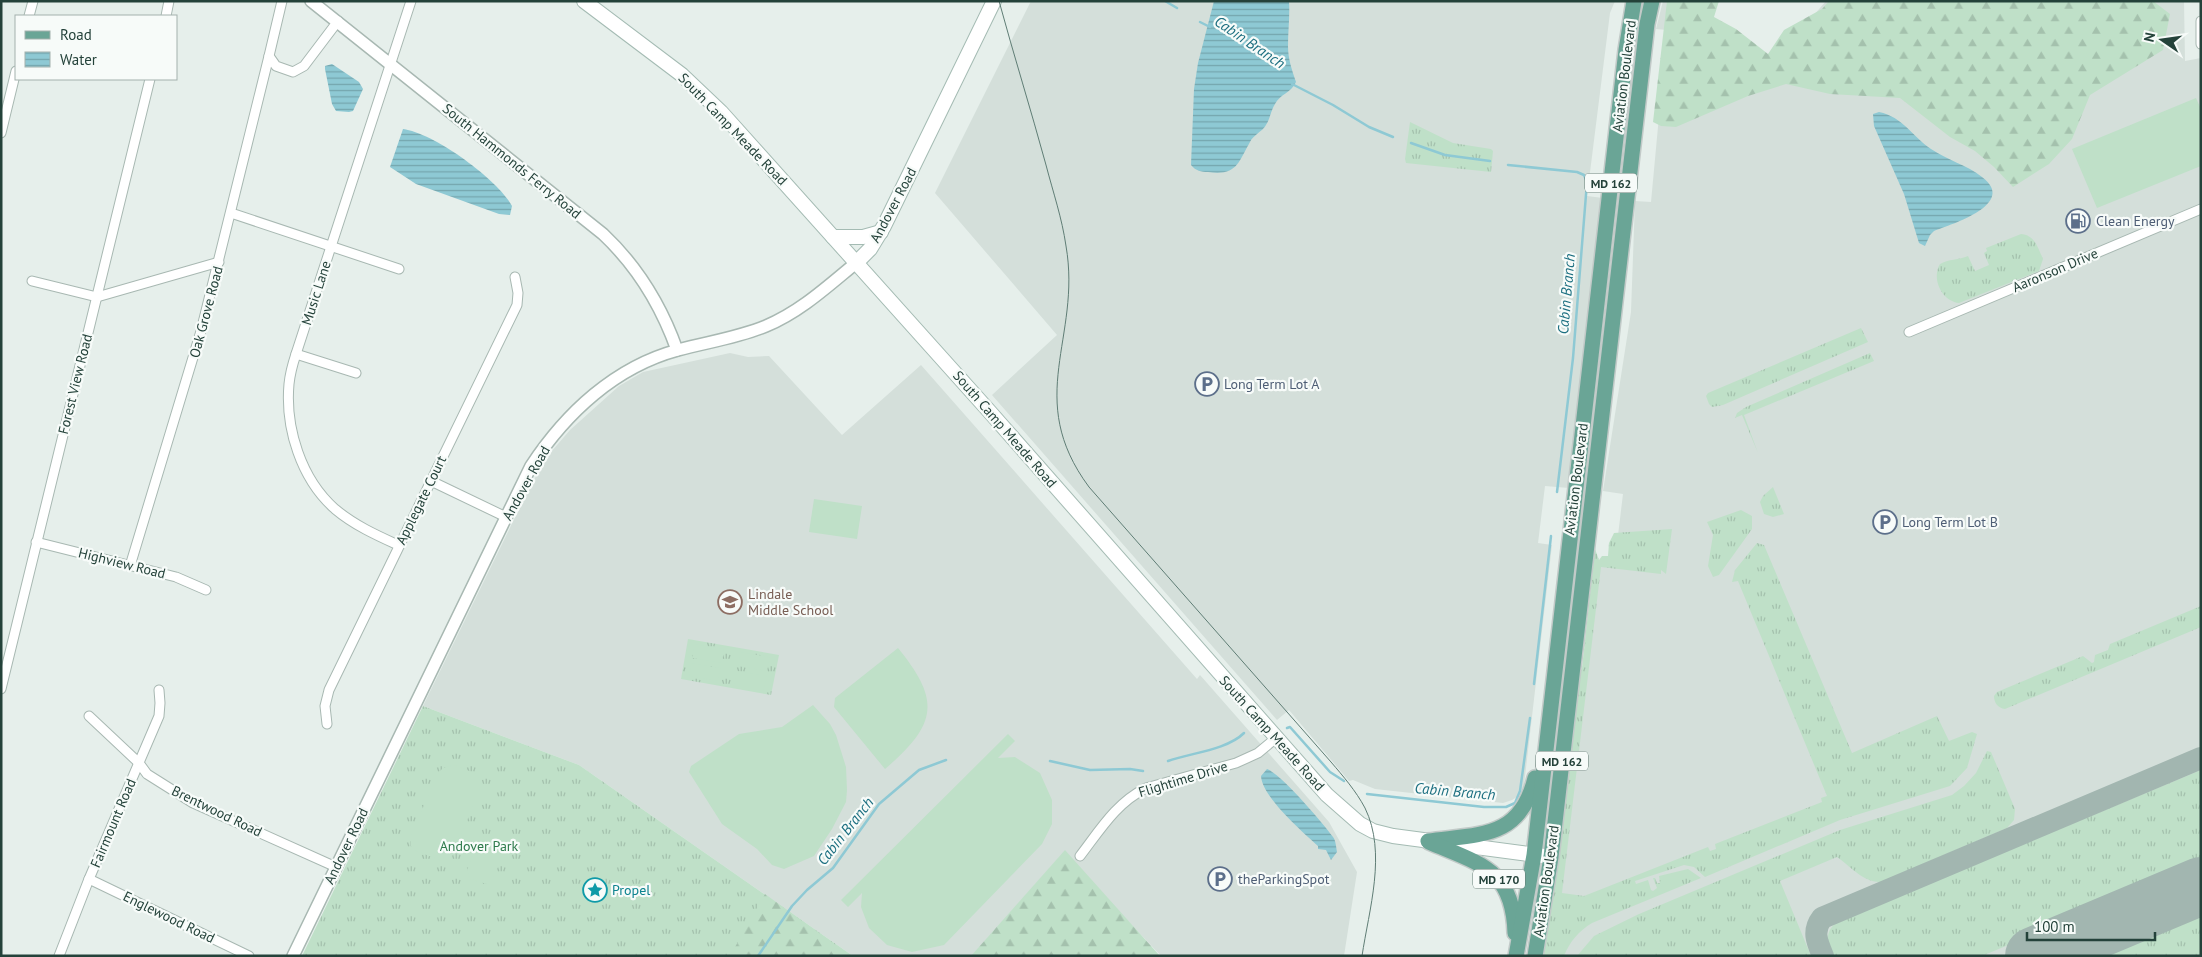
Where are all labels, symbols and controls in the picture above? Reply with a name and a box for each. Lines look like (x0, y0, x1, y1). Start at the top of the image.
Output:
water label: Cabin Branch (1211, 11, 1289, 73)
legend (15, 15, 178, 80)
north arrow (2137, 15, 2187, 65)
street label: Aviation Boulevard (1608, 19, 1640, 133)
text: Road (60, 25, 92, 44)
text: N (2140, 31, 2159, 44)
text: Water (60, 50, 97, 69)
street label: South Camp Meade Road (675, 69, 791, 189)
street label: South Hammonds Ferry Road (439, 99, 585, 223)
street label: Andover Road (866, 164, 920, 246)
road number: MD 162 (1585, 174, 1637, 192)
fuel station icon: Clean Energy (2065, 208, 2091, 234)
place label: Clean Energy (2096, 212, 2175, 230)
street label: Aaronson Drive (2009, 244, 2101, 296)
water label: Cabin Branch (1553, 253, 1579, 335)
street label: Music Lane (297, 259, 335, 327)
street label: Oak Grove Road (185, 264, 227, 360)
street label: Forest View Road (54, 332, 96, 436)
street label: South Camp Meade Road (949, 367, 1061, 491)
parking icon: Long Term Lot A (1194, 371, 1220, 397)
place label: Long Term Lot A (1224, 375, 1320, 393)
street label: Aviation Boulevard (1560, 422, 1592, 536)
street label: Andover Road (498, 443, 554, 523)
street label: Applegate Court (392, 452, 450, 547)
parking icon: Long Term Lot B (1872, 509, 1898, 535)
place label: Long Term Lot B (1902, 513, 1998, 531)
street label: Highview Road (77, 543, 167, 583)
place label: Lindale Middle School (748, 585, 833, 619)
school or university icon: Lindale Middle School (717, 589, 743, 615)
street label: South Camp Meade Road (1215, 672, 1329, 794)
road number: MD 162 (1536, 751, 1588, 770)
street label: Flightime Drive (1136, 757, 1230, 801)
street label: Fairmount Road (86, 776, 140, 870)
water label: Cabin Branch (1414, 778, 1496, 804)
street label: Brentwood Road (169, 781, 265, 841)
water label: Cabin Branch (813, 793, 877, 869)
street label: Andover Road (320, 805, 372, 887)
street label: Aviation Boulevard (1529, 824, 1563, 938)
park label: Andover Park (440, 837, 519, 855)
parking icon: theParkingSpot (1207, 866, 1233, 892)
place label: theParkingSpot (1238, 870, 1330, 888)
road number: MD 170 (1473, 870, 1525, 889)
place icon: Propel (582, 877, 608, 903)
place label: Propel (612, 881, 650, 899)
street label: Englewood Road (120, 887, 218, 947)
scale bar (2027, 910, 2154, 942)
text: 100 m (2034, 917, 2075, 936)

